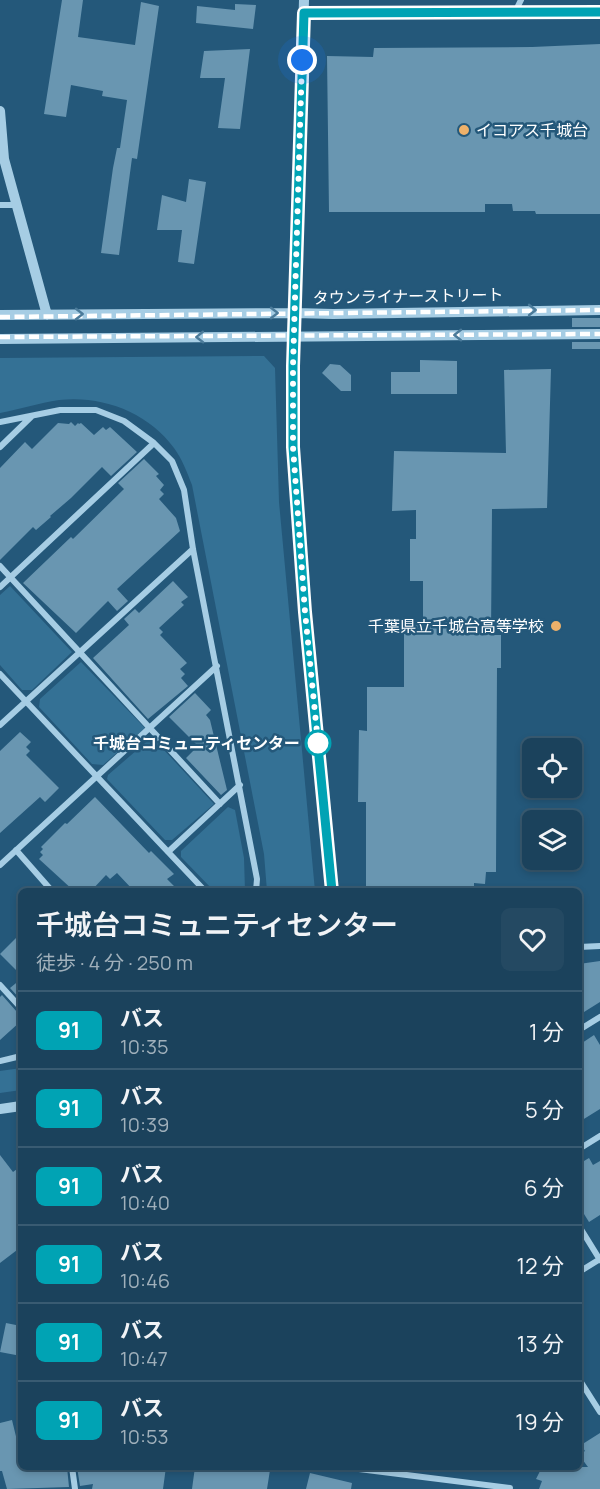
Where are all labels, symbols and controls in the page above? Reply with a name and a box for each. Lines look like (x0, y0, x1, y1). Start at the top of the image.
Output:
your location (287, 45, 317, 75)
place label: イコアス千城台 (476, 119, 588, 141)
marker: イコアス千城台 (457, 123, 471, 137)
street label: タウンライナーストリート (312, 283, 504, 309)
one-way arrow (528, 304, 537, 316)
one-way arrow (270, 307, 279, 319)
one-way arrow (75, 308, 84, 320)
one-way arrow (453, 329, 462, 341)
one-way arrow (195, 331, 204, 343)
place label: 千葉県立千城台高等学校 (368, 615, 544, 637)
marker: 千葉県立千城台高等学校 (549, 619, 563, 633)
marker: 千城台コミュニティセンター (305, 730, 331, 756)
place label: 千城台コミュニティセンター (93, 732, 300, 754)
map controls (522, 738, 582, 870)
button: locate (522, 738, 582, 798)
button: layers (522, 810, 582, 870)
text: 千城台コミュニティセンター (36, 905, 398, 943)
button: heart (501, 908, 564, 971)
text: 徒歩 · 4 分 · 250 m (36, 949, 193, 976)
text: バス (120, 1003, 164, 1033)
text: 91 (58, 1016, 80, 1044)
text: 1 分 (529, 1017, 564, 1047)
text: 10:35 (120, 1033, 169, 1060)
text: バス (120, 1081, 164, 1111)
text: 91 (58, 1094, 80, 1122)
text: 5 分 (525, 1095, 564, 1125)
text: 10:39 (120, 1111, 169, 1138)
text: バス (120, 1159, 164, 1189)
text: 91 (58, 1172, 80, 1200)
text: 6 分 (524, 1173, 564, 1203)
text: 10:40 (120, 1189, 170, 1216)
text: バス (120, 1237, 164, 1267)
text: 91 (58, 1250, 80, 1278)
text: 12 分 (516, 1251, 564, 1281)
text: 10:46 (120, 1267, 170, 1294)
text: バス (120, 1315, 164, 1345)
text: 91 (58, 1328, 80, 1356)
text: 13 分 (517, 1329, 564, 1359)
text: 10:47 (120, 1345, 168, 1372)
text: バス (120, 1393, 164, 1423)
text: 91 (58, 1406, 80, 1434)
text: 19 分 (515, 1407, 564, 1437)
text: 10:53 (120, 1423, 169, 1450)

